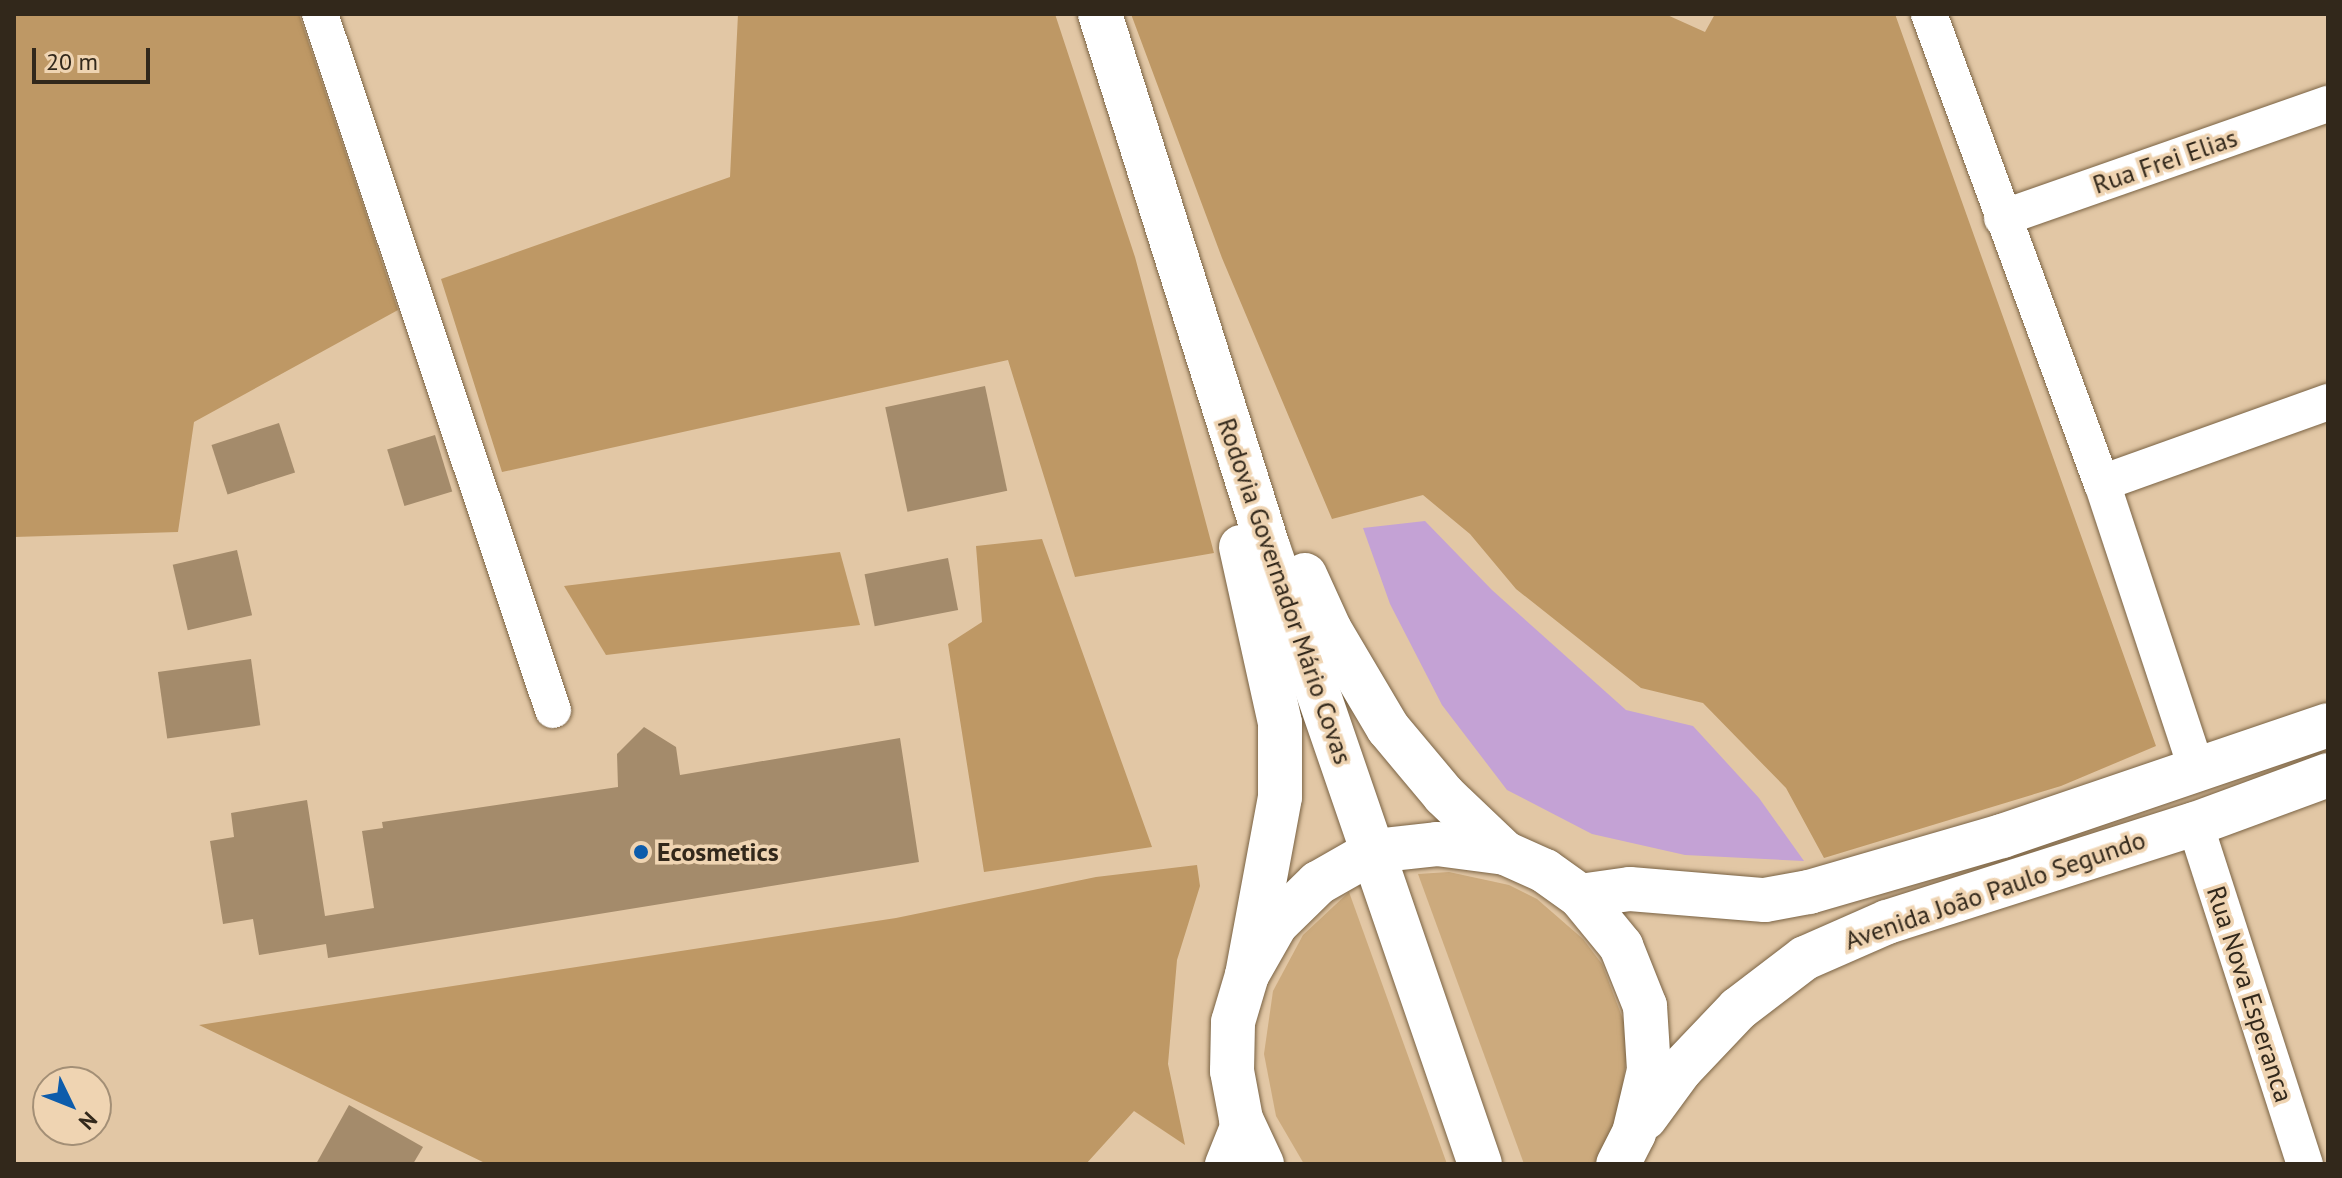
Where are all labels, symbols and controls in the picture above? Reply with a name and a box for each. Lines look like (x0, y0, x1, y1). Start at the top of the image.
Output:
scale bar (36, 32, 154, 82)
text: 20 m (46, 46, 98, 77)
street label: Rua Frei Elias (2089, 122, 2241, 200)
street label: Rodovia Governador Mário Covas (1211, 414, 1359, 768)
street label: Avenida João Paulo Segundo (1841, 824, 2149, 956)
place label: Ecosmetics (657, 836, 779, 868)
marker: Ecosmetics (632, 843, 650, 861)
street label: Rua Nova Esperanca (2200, 882, 2300, 1106)
north arrow (32, 1066, 112, 1146)
text: N (73, 1106, 103, 1136)

